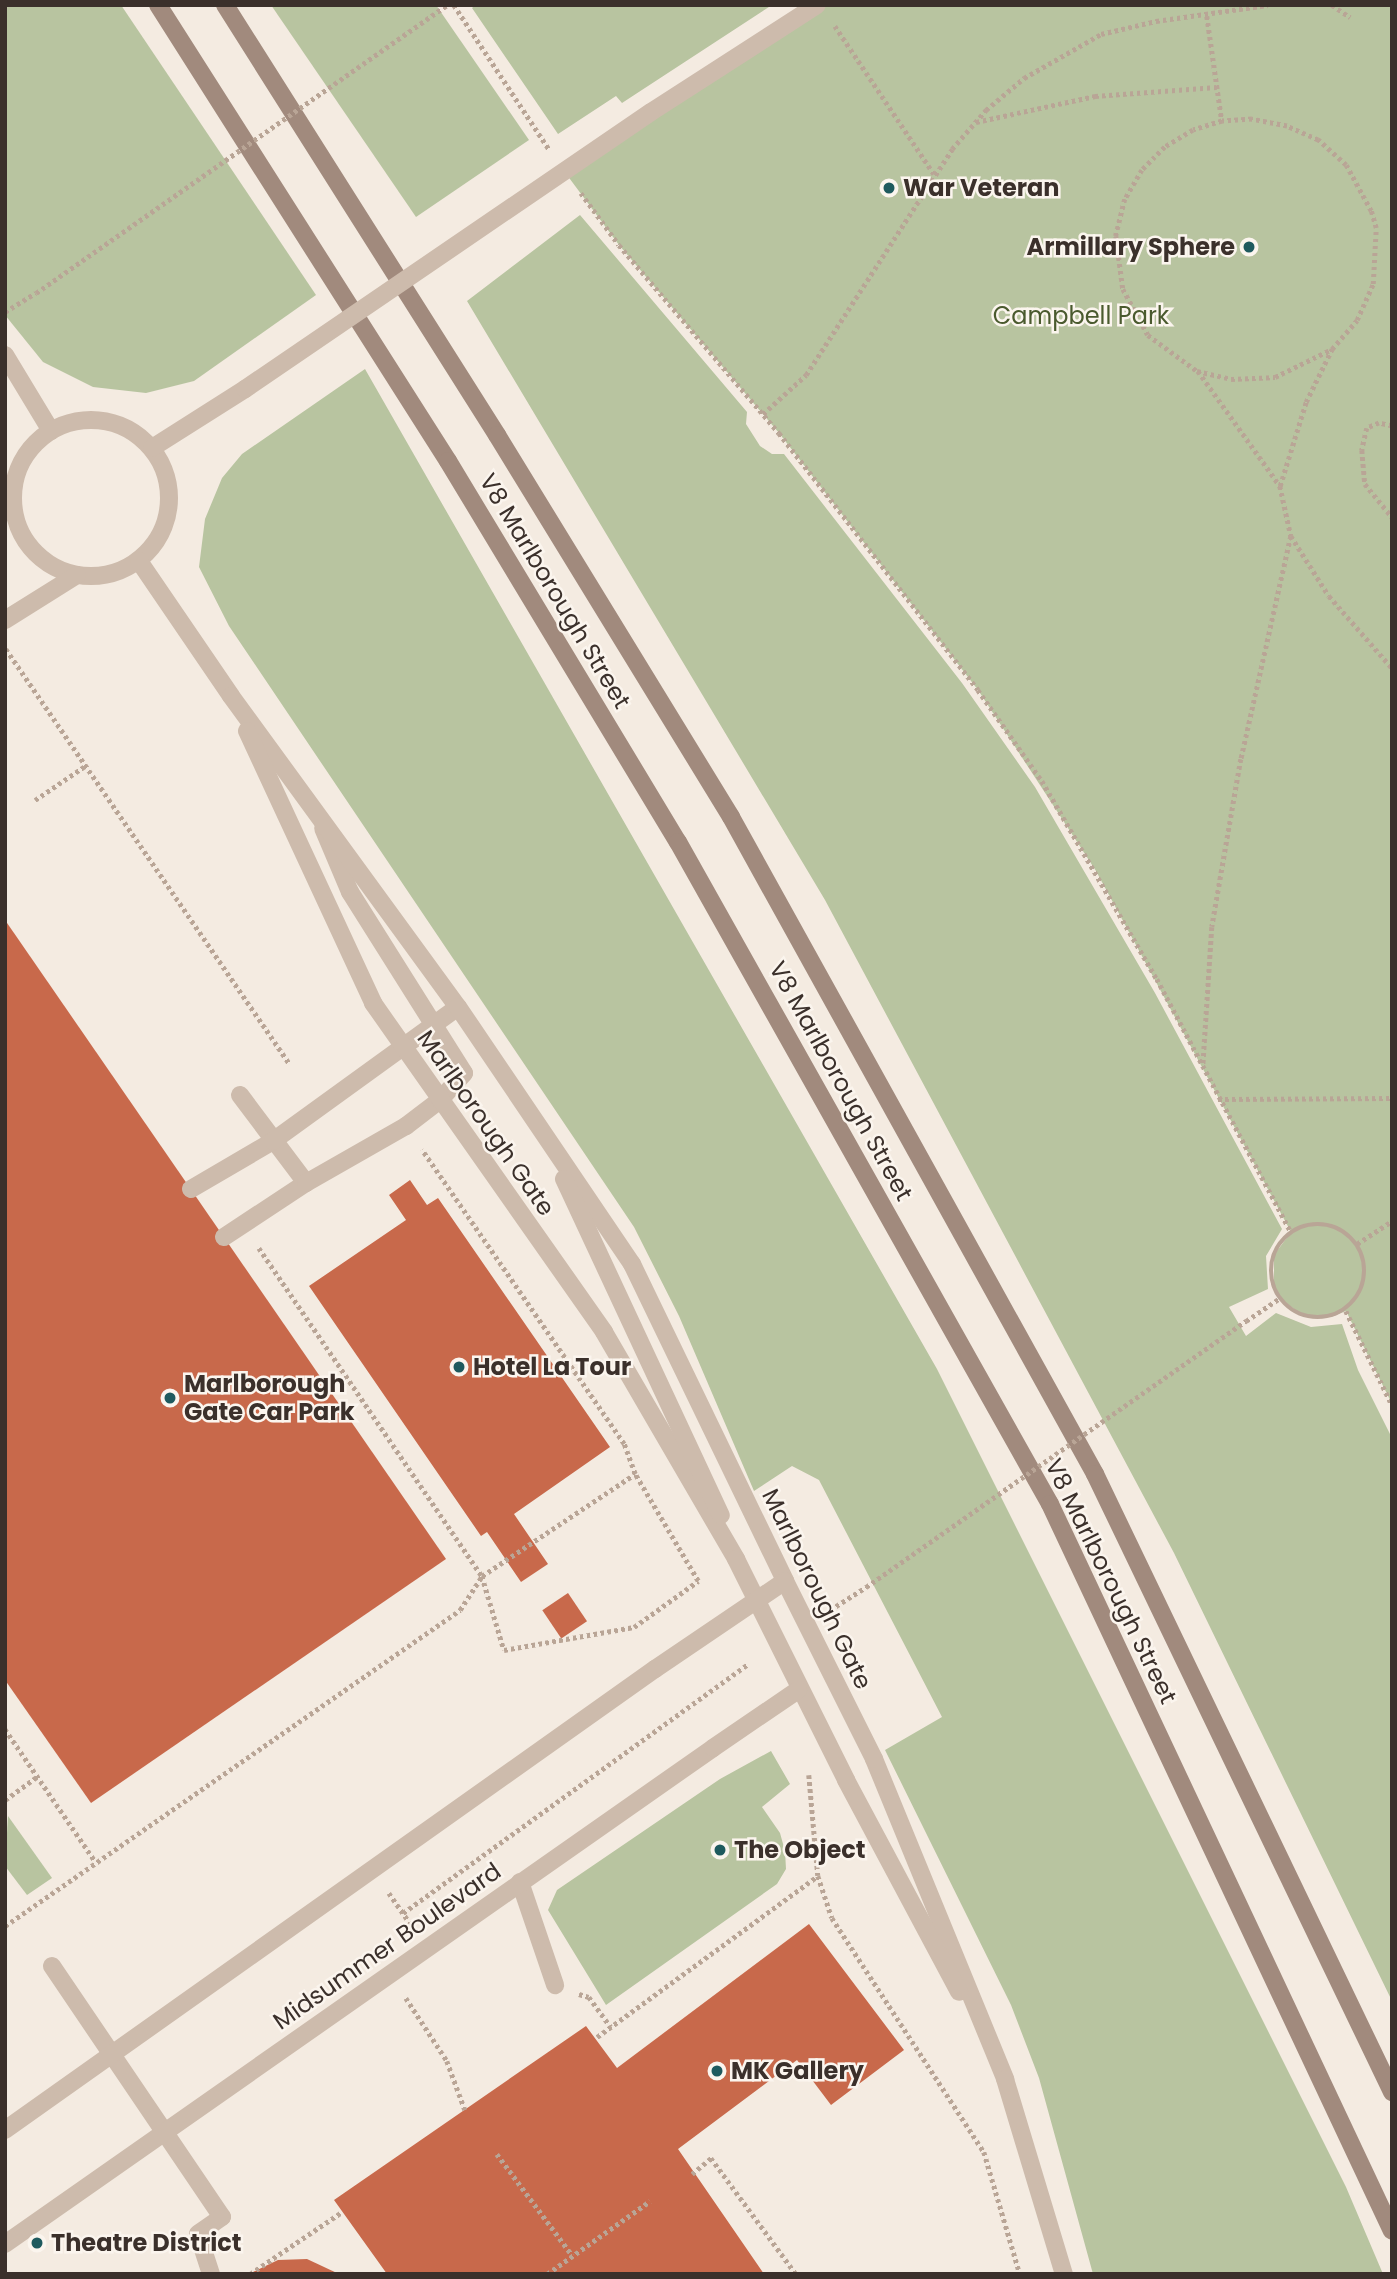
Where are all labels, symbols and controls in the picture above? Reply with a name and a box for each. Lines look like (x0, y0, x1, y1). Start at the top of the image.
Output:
place label: War Veteran (903, 174, 1059, 202)
marker: War Veteran (881, 180, 897, 196)
place label: Armillary Sphere (1026, 233, 1235, 261)
marker: Armillary Sphere (1241, 239, 1257, 255)
park label: Campbell Park (993, 302, 1169, 330)
street label: V8 Marlborough Street (473, 468, 637, 714)
street label: V8 Marlborough Street (763, 956, 919, 1206)
street label: Marlborough Gate (411, 1025, 561, 1221)
place label: Hotel La Tour (473, 1353, 631, 1381)
marker: Hotel La Tour (451, 1359, 467, 1375)
place label: Marlborough Gate Car Park (184, 1370, 355, 1426)
marker: Marlborough Gate Car Park (162, 1390, 178, 1406)
street label: V8 Marlborough Street (1039, 1454, 1183, 1708)
street label: Marlborough Gate (756, 1484, 878, 1694)
place label: The Object (734, 1836, 865, 1864)
marker: The Object (712, 1842, 728, 1858)
street label: Midsummer Boulevard (268, 1856, 506, 2036)
place label: MK Gallery (731, 2057, 864, 2085)
marker: MK Gallery (709, 2063, 725, 2079)
place label: Theatre District (51, 2229, 242, 2257)
marker: Theatre District (29, 2235, 45, 2251)

